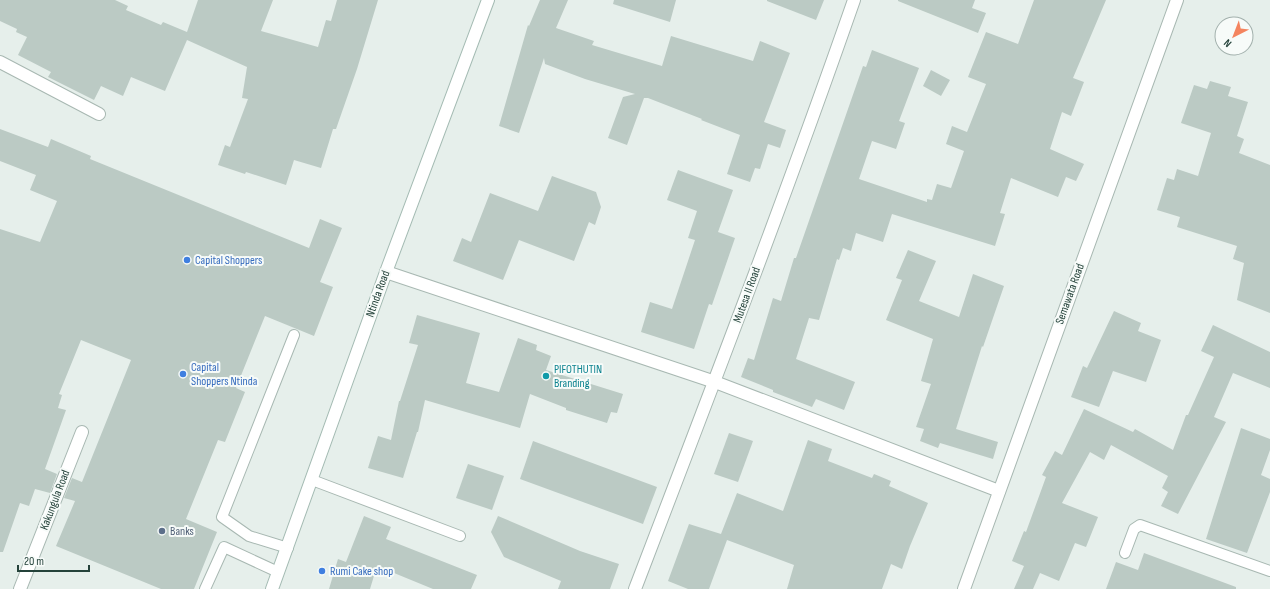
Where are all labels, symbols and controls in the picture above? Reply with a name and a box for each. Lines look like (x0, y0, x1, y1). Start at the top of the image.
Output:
north arrow (1214, 16, 1254, 56)
text: N (1221, 36, 1234, 50)
place label: Capital Shoppers (195, 253, 262, 268)
marker: Capital Shoppers (182, 255, 192, 265)
street label: Semawata Road (1052, 262, 1088, 326)
street label: Mutesa II Road (730, 265, 764, 325)
street label: Ntinda Road (363, 269, 393, 319)
place label: Capital Shoppers Ntinda (191, 360, 258, 389)
place label: PIFOTHUTIN Branding (554, 362, 602, 391)
marker: Capital Shoppers Ntinda (178, 369, 188, 379)
marker: PIFOTHUTIN Branding (541, 371, 551, 381)
street label: Kakungula Road (37, 468, 73, 532)
place label: Banks (170, 524, 194, 539)
marker: Banks (157, 526, 167, 536)
scale bar (18, 547, 89, 573)
text: 20 m (24, 554, 44, 569)
place label: Rumi Cake shop (330, 564, 393, 579)
marker: Rumi Cake shop (317, 566, 327, 576)

